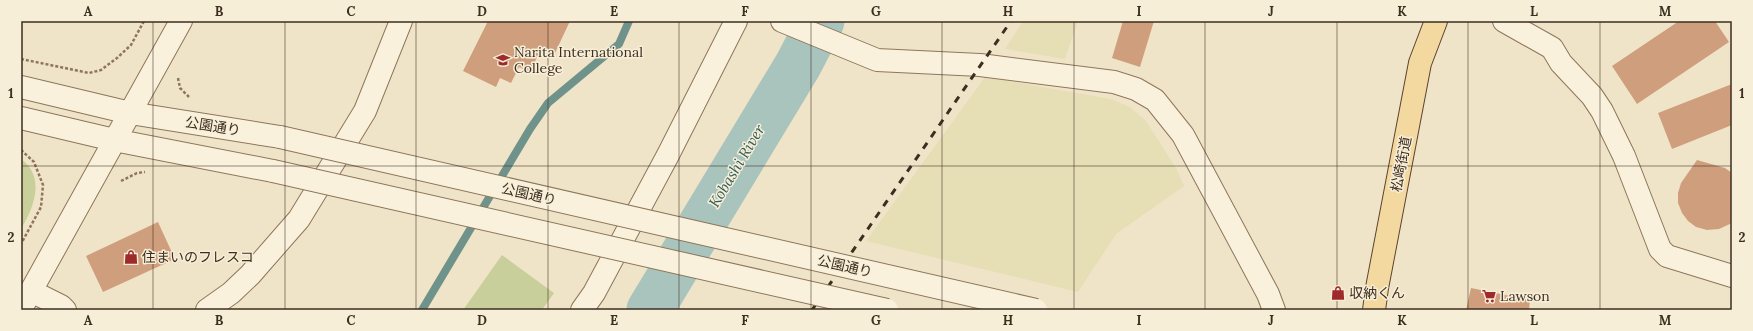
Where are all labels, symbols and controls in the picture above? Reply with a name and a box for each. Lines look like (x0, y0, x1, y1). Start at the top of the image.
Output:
text: A (84, 3, 93, 20)
text: B (215, 3, 224, 20)
text: C (347, 3, 356, 20)
text: D (477, 3, 487, 20)
text: E (610, 3, 618, 20)
text: F (741, 3, 749, 20)
text: G (871, 3, 881, 20)
text: H (1003, 3, 1013, 20)
text: I (1136, 3, 1142, 20)
text: J (1268, 3, 1274, 20)
text: K (1397, 3, 1407, 20)
text: L (1530, 3, 1538, 20)
text: M (1659, 3, 1672, 20)
place label: Narita International College (514, 43, 643, 77)
school or university icon: Narita International College (495, 52, 511, 68)
text: 1 (8, 85, 14, 102)
text: 1 (1739, 85, 1745, 102)
street label: 公園通り (184, 113, 242, 139)
water label: Kobashi River (704, 121, 769, 211)
street label: 松崎街道 (1387, 135, 1415, 193)
street label: 公園通り (500, 179, 558, 209)
text: 2 (8, 229, 15, 246)
text: 2 (1739, 229, 1746, 246)
place label: 住まいのフレスコ (142, 248, 254, 266)
shop icon: 住まいのフレスコ (123, 249, 139, 265)
street label: 公園通り (816, 251, 874, 281)
place label: 収納くん (1349, 284, 1405, 302)
shop icon: 収納くん (1330, 285, 1346, 301)
place label: Lawson (1500, 287, 1550, 305)
supermarket icon: Lawson (1481, 288, 1497, 304)
text: A (84, 312, 93, 329)
text: B (215, 312, 224, 329)
text: C (347, 312, 356, 329)
text: D (477, 312, 487, 329)
text: E (610, 312, 618, 329)
text: F (741, 312, 749, 329)
text: G (871, 312, 881, 329)
text: H (1003, 312, 1013, 329)
text: I (1136, 312, 1142, 329)
text: J (1268, 312, 1274, 329)
text: K (1397, 312, 1407, 329)
text: L (1530, 312, 1538, 329)
text: M (1659, 312, 1672, 329)

